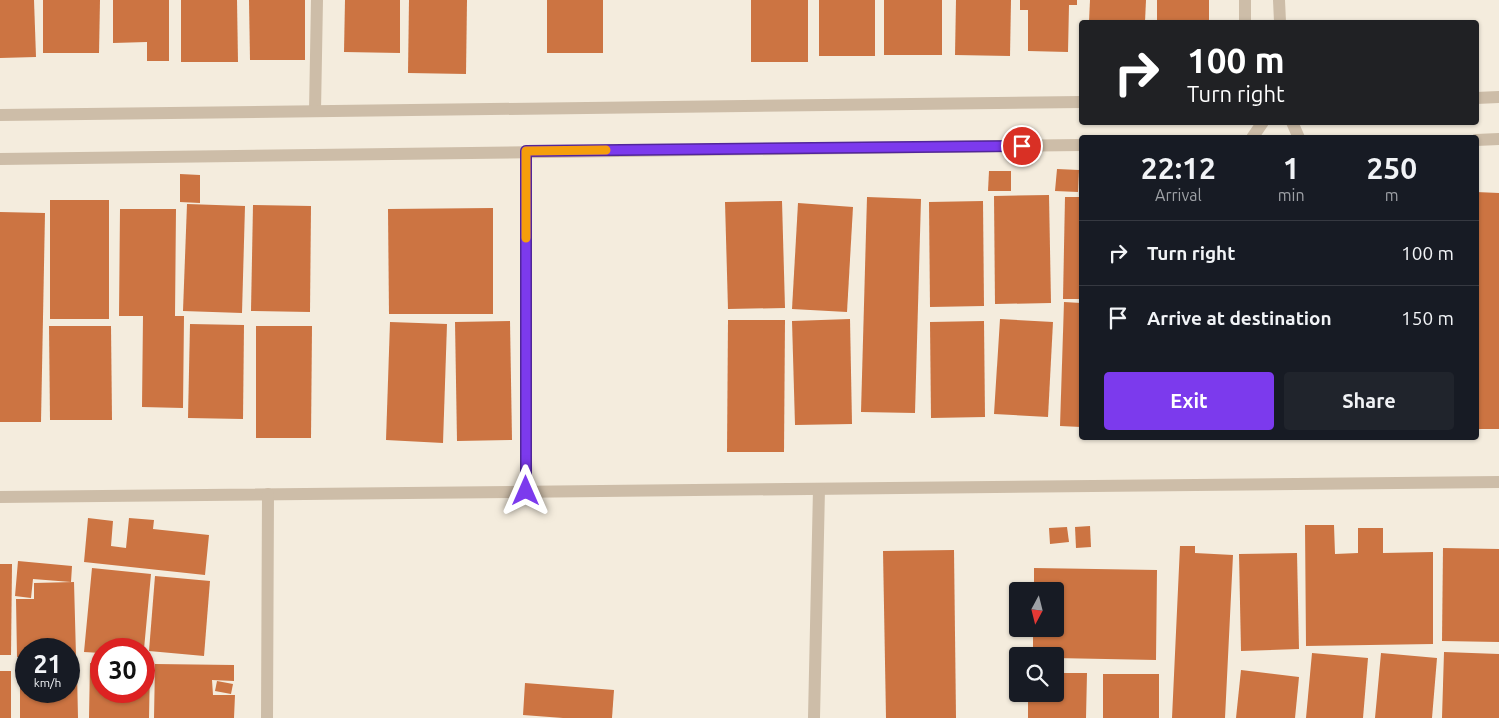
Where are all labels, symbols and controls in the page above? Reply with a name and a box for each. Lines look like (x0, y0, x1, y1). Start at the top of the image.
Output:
icon: right (1104, 40, 1169, 105)
text: 100 m (1187, 40, 1285, 80)
text: Turn right (1187, 81, 1285, 106)
pin (1001, 125, 1043, 167)
icon: arrive (1008, 132, 1036, 160)
text: 22:12 (1141, 151, 1216, 185)
text: 1 (1283, 151, 1300, 185)
text: 250 (1366, 151, 1417, 185)
text: Arrival (1155, 186, 1202, 204)
text: min (1278, 186, 1305, 204)
text: m (1385, 186, 1399, 204)
icon: right (1104, 239, 1132, 267)
text: Turn right (1147, 242, 1235, 264)
text: 100 m (1401, 242, 1454, 264)
icon: arrive (1104, 304, 1132, 332)
text: Arrive at destination (1147, 307, 1332, 329)
text: 150 m (1401, 307, 1454, 329)
button: Exit (1104, 372, 1274, 430)
button: Share (1284, 372, 1454, 430)
position arrow (499, 464, 551, 516)
north arrow (1009, 582, 1064, 638)
map controls (1009, 582, 1064, 702)
speed limit sign: 30 (90, 638, 155, 703)
button: search (1009, 647, 1064, 702)
text: 21 (33, 650, 62, 678)
text: km/h (34, 676, 61, 689)

